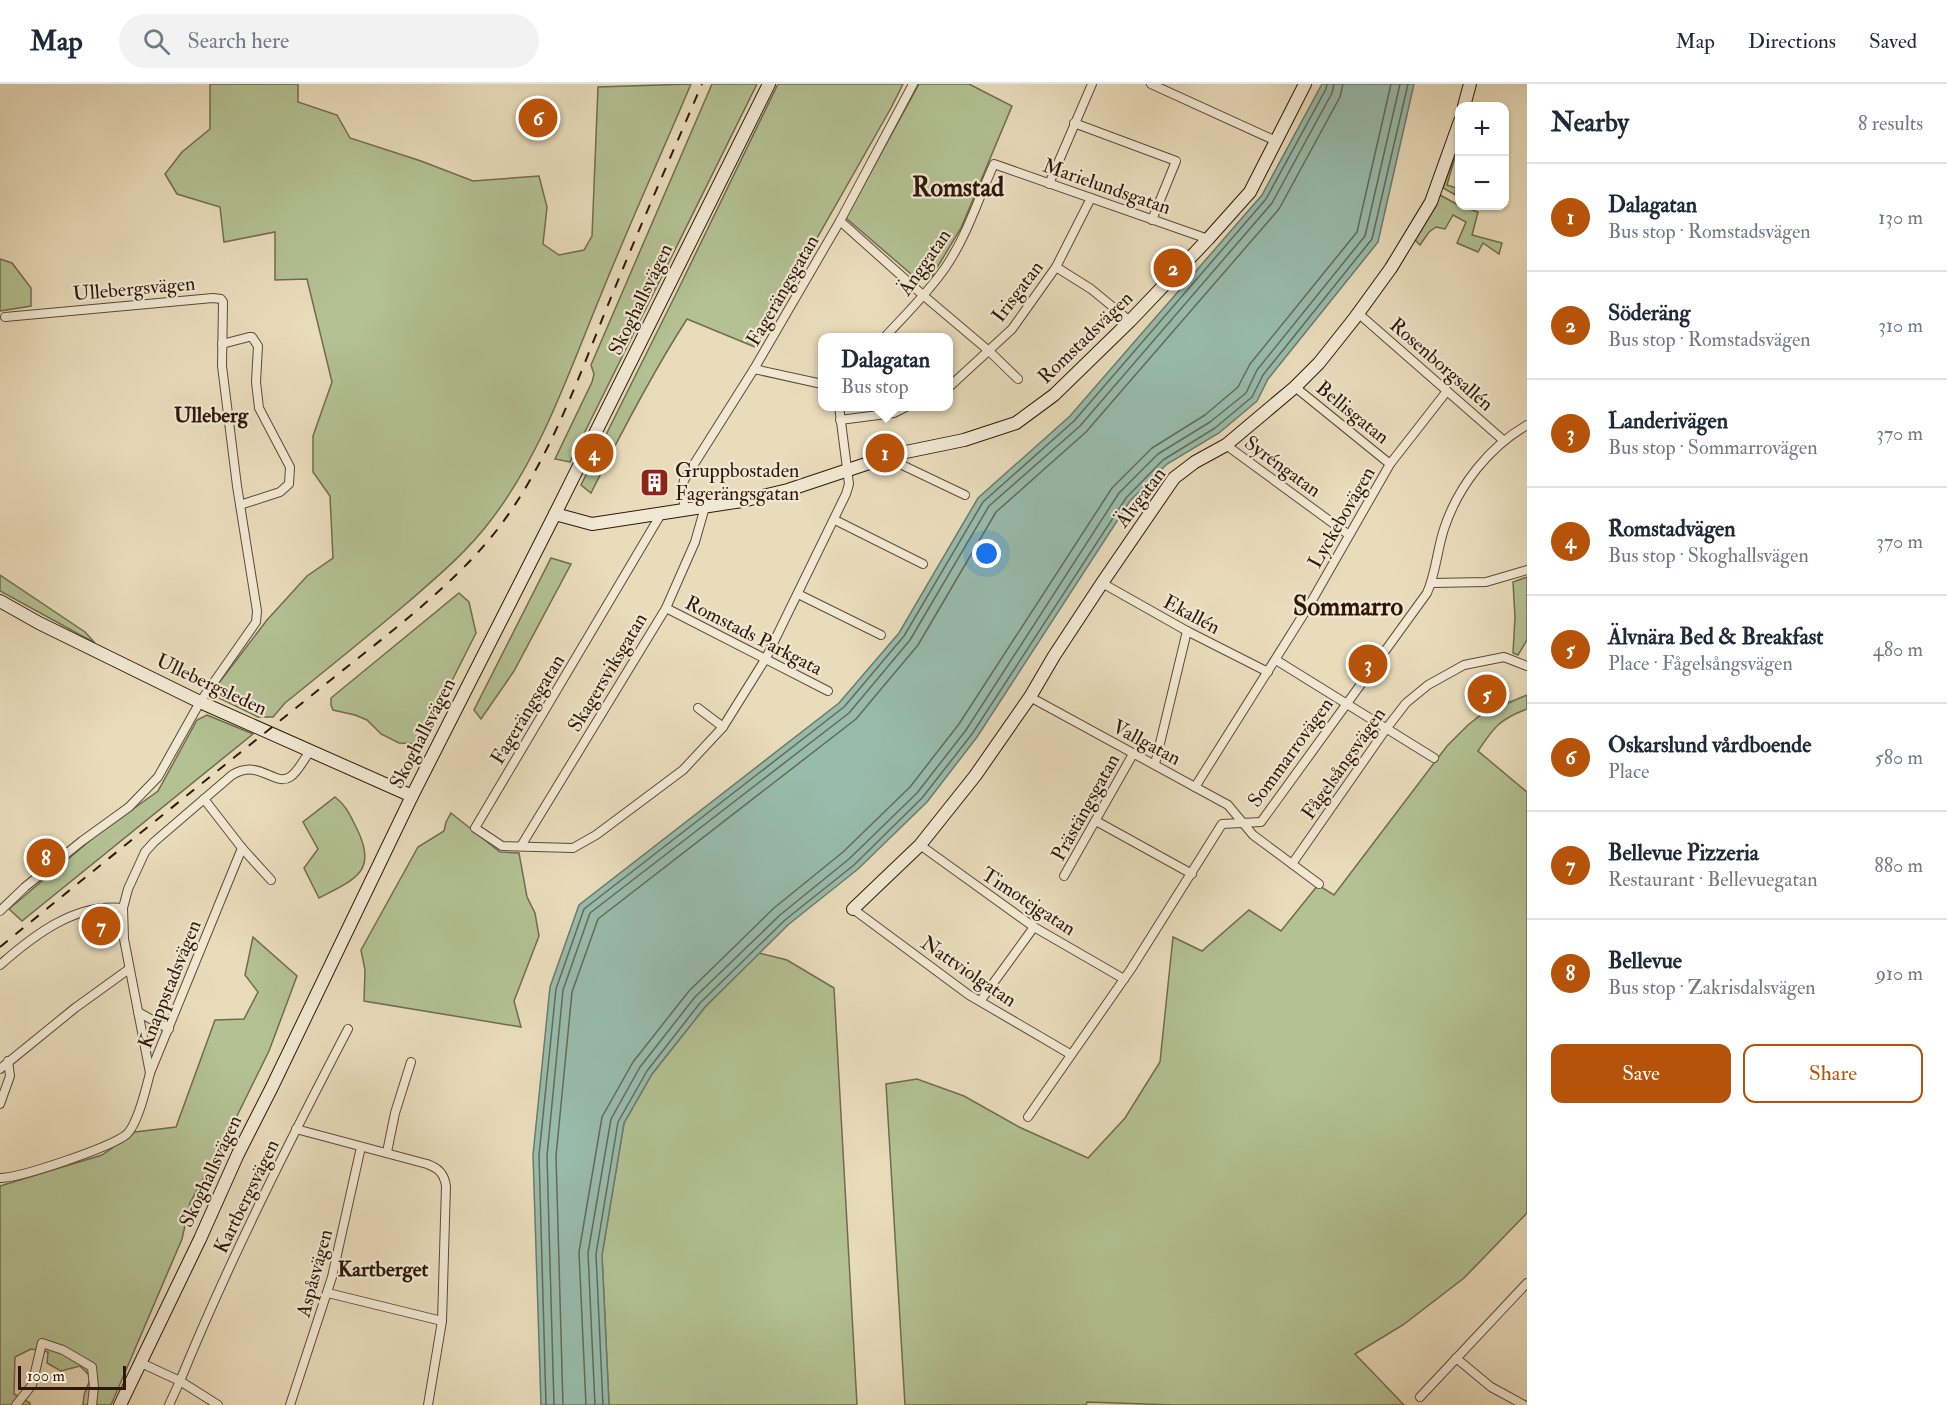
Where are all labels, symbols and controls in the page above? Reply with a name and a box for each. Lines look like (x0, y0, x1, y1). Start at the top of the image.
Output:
search box (119, 14, 539, 68)
text: Map (30, 24, 83, 59)
icon: search (140, 25, 173, 58)
text: Search here (188, 27, 289, 55)
text: Map (1675, 28, 1715, 55)
text: Directions (1748, 28, 1836, 55)
text: Saved (1869, 28, 1917, 55)
pin: 6 (518, 96, 558, 141)
map controls (1455, 102, 1509, 210)
button: + (1455, 102, 1509, 156)
text: Nearby (1551, 107, 1629, 139)
text: 8 results (1858, 111, 1923, 136)
street label: Marielundsgatan (1039, 153, 1174, 220)
button: − (1455, 156, 1509, 210)
district label: Romstad (912, 172, 1004, 204)
text: Dalagatan (1608, 191, 1697, 219)
text: 1 (1567, 205, 1574, 230)
text: 130 m (1878, 205, 1923, 230)
text: Bus stop · Romstadsvägen (1608, 219, 1811, 244)
street label: Änggatan (892, 224, 956, 301)
street label: Fagerängsgatan (741, 230, 824, 350)
street label: Skoghallsvägen (603, 239, 678, 359)
pin: 2 (1154, 246, 1192, 291)
street label: Irisgatan (986, 256, 1049, 327)
street label: Ullebergsvägen (72, 271, 196, 306)
street label: Romstadsvägen (1032, 286, 1138, 389)
text: Söderäng (1608, 299, 1690, 327)
street label: Rosenborgsallén (1385, 312, 1499, 416)
text: 2 (1565, 313, 1576, 338)
text: 310 m (1878, 313, 1923, 338)
text: Bus stop · Romstadsvägen (1608, 327, 1811, 352)
popup (818, 333, 953, 411)
text: Dalagatan (841, 346, 930, 374)
text: Bus stop (841, 374, 909, 399)
street label: Bellisgatan (1311, 375, 1394, 449)
district label: Ulleberg (174, 402, 249, 429)
text: Landerivägen (1608, 407, 1728, 435)
text: 3 (1567, 421, 1574, 446)
text: 370 m (1876, 421, 1923, 446)
pin: 4 (574, 430, 614, 476)
pin: 1 (866, 430, 904, 476)
street label: Syréngatan (1239, 430, 1326, 503)
text: Bus stop · Sommarrovägen (1608, 435, 1817, 460)
place label: Gruppbostaden Fagerängsgatan (675, 458, 799, 506)
street label: Älvgatan (1109, 462, 1171, 533)
street label: Lyckebovägen (1302, 462, 1381, 573)
building icon: Gruppbostaden Fagerängsgatan (638, 466, 670, 498)
text: Romstadvägen (1608, 515, 1736, 543)
text: 4 (1565, 529, 1576, 554)
text: 370 m (1876, 529, 1923, 554)
your location (972, 539, 1001, 568)
text: Bus stop · Skoghallsvägen (1608, 543, 1809, 568)
street label: Ekallén (1159, 589, 1225, 640)
street label: Romstads Parkgata (681, 590, 827, 681)
district label: Sommarro (1293, 591, 1403, 623)
street label: Skagersviksgatan (562, 608, 653, 736)
text: Älvnära Bed & Breakfast (1608, 623, 1823, 651)
text: 5 (1566, 637, 1575, 662)
text: 480 m (1873, 637, 1923, 662)
pin: 3 (1348, 642, 1388, 686)
street label: Ullebergsleden (152, 648, 271, 721)
street label: Fagerängsgatan (485, 650, 570, 769)
text: Place · Fågelsångsvägen (1608, 651, 1793, 676)
pin: 5 (1468, 672, 1506, 716)
street label: Skoghallsvägen (384, 674, 461, 793)
street label: Sommarrovägen (1242, 693, 1339, 812)
street label: Fågelsångsvägen (1296, 702, 1391, 824)
street label: Vallgatan (1108, 714, 1185, 771)
text: Oskarslund vårdboende (1608, 731, 1811, 759)
text: 6 (1565, 745, 1576, 770)
text: 580 m (1875, 745, 1923, 770)
street label: Prästängsgatan (1046, 749, 1125, 865)
text: Place (1608, 759, 1649, 784)
pin: 8 (26, 836, 66, 880)
text: Bellevue Pizzeria (1608, 839, 1759, 867)
text: 7 (1566, 853, 1575, 878)
text: 880 m (1874, 853, 1923, 878)
street label: Timotejgatan (977, 862, 1081, 941)
text: Restaurant · Bellevuegatan (1608, 867, 1818, 892)
pin: 7 (82, 904, 120, 948)
street label: Knappstadsvägen (132, 916, 208, 1052)
street label: Nattviolgatan (916, 930, 1021, 1013)
text: Bellevue (1608, 947, 1682, 975)
text: 8 (1566, 961, 1575, 986)
text: 910 m (1876, 961, 1923, 986)
text: Bus stop · Zakrisdalsvägen (1608, 975, 1816, 1000)
button: Save (1551, 1044, 1731, 1103)
button: Share (1743, 1044, 1923, 1103)
street label: Skoghallsvägen (174, 1111, 247, 1231)
street label: Kartbergsvägen (208, 1135, 285, 1257)
street label: Aspåsvägen (291, 1226, 339, 1321)
district label: Kartberget (338, 1256, 429, 1283)
scale bar (18, 1363, 126, 1390)
text: 100 m (27, 1366, 65, 1386)

